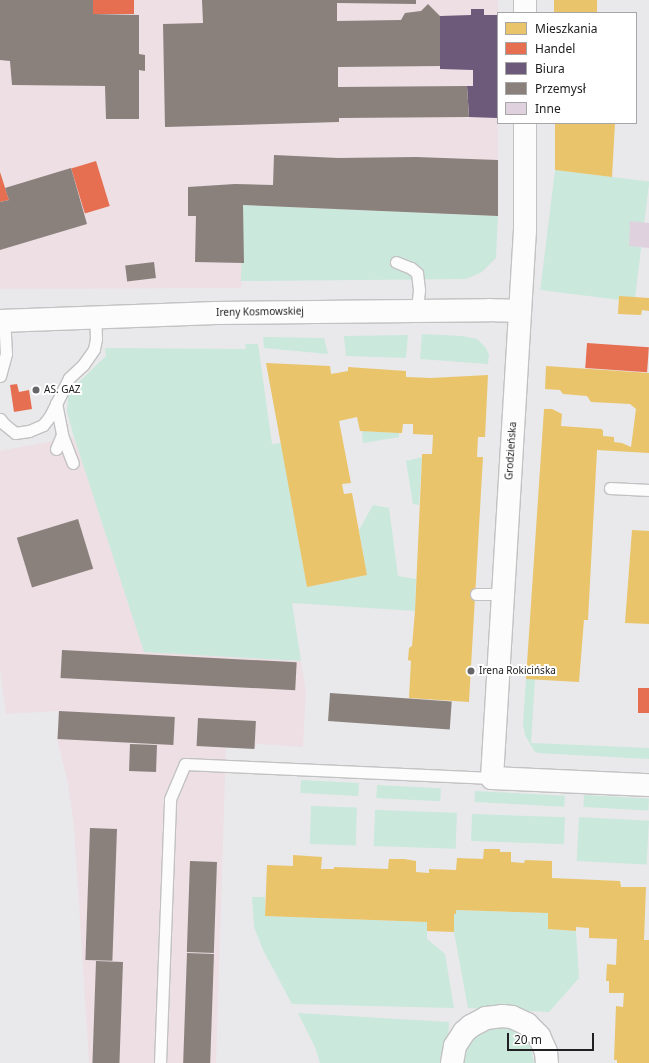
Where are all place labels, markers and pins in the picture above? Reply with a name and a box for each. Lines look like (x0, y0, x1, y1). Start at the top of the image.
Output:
place label: AS. GAZ (44, 384, 81, 396)
marker: AS. GAZ (31, 385, 41, 395)
place label: Irena Rokicińska (479, 665, 556, 677)
marker: Irena Rokicińska (466, 666, 476, 676)

